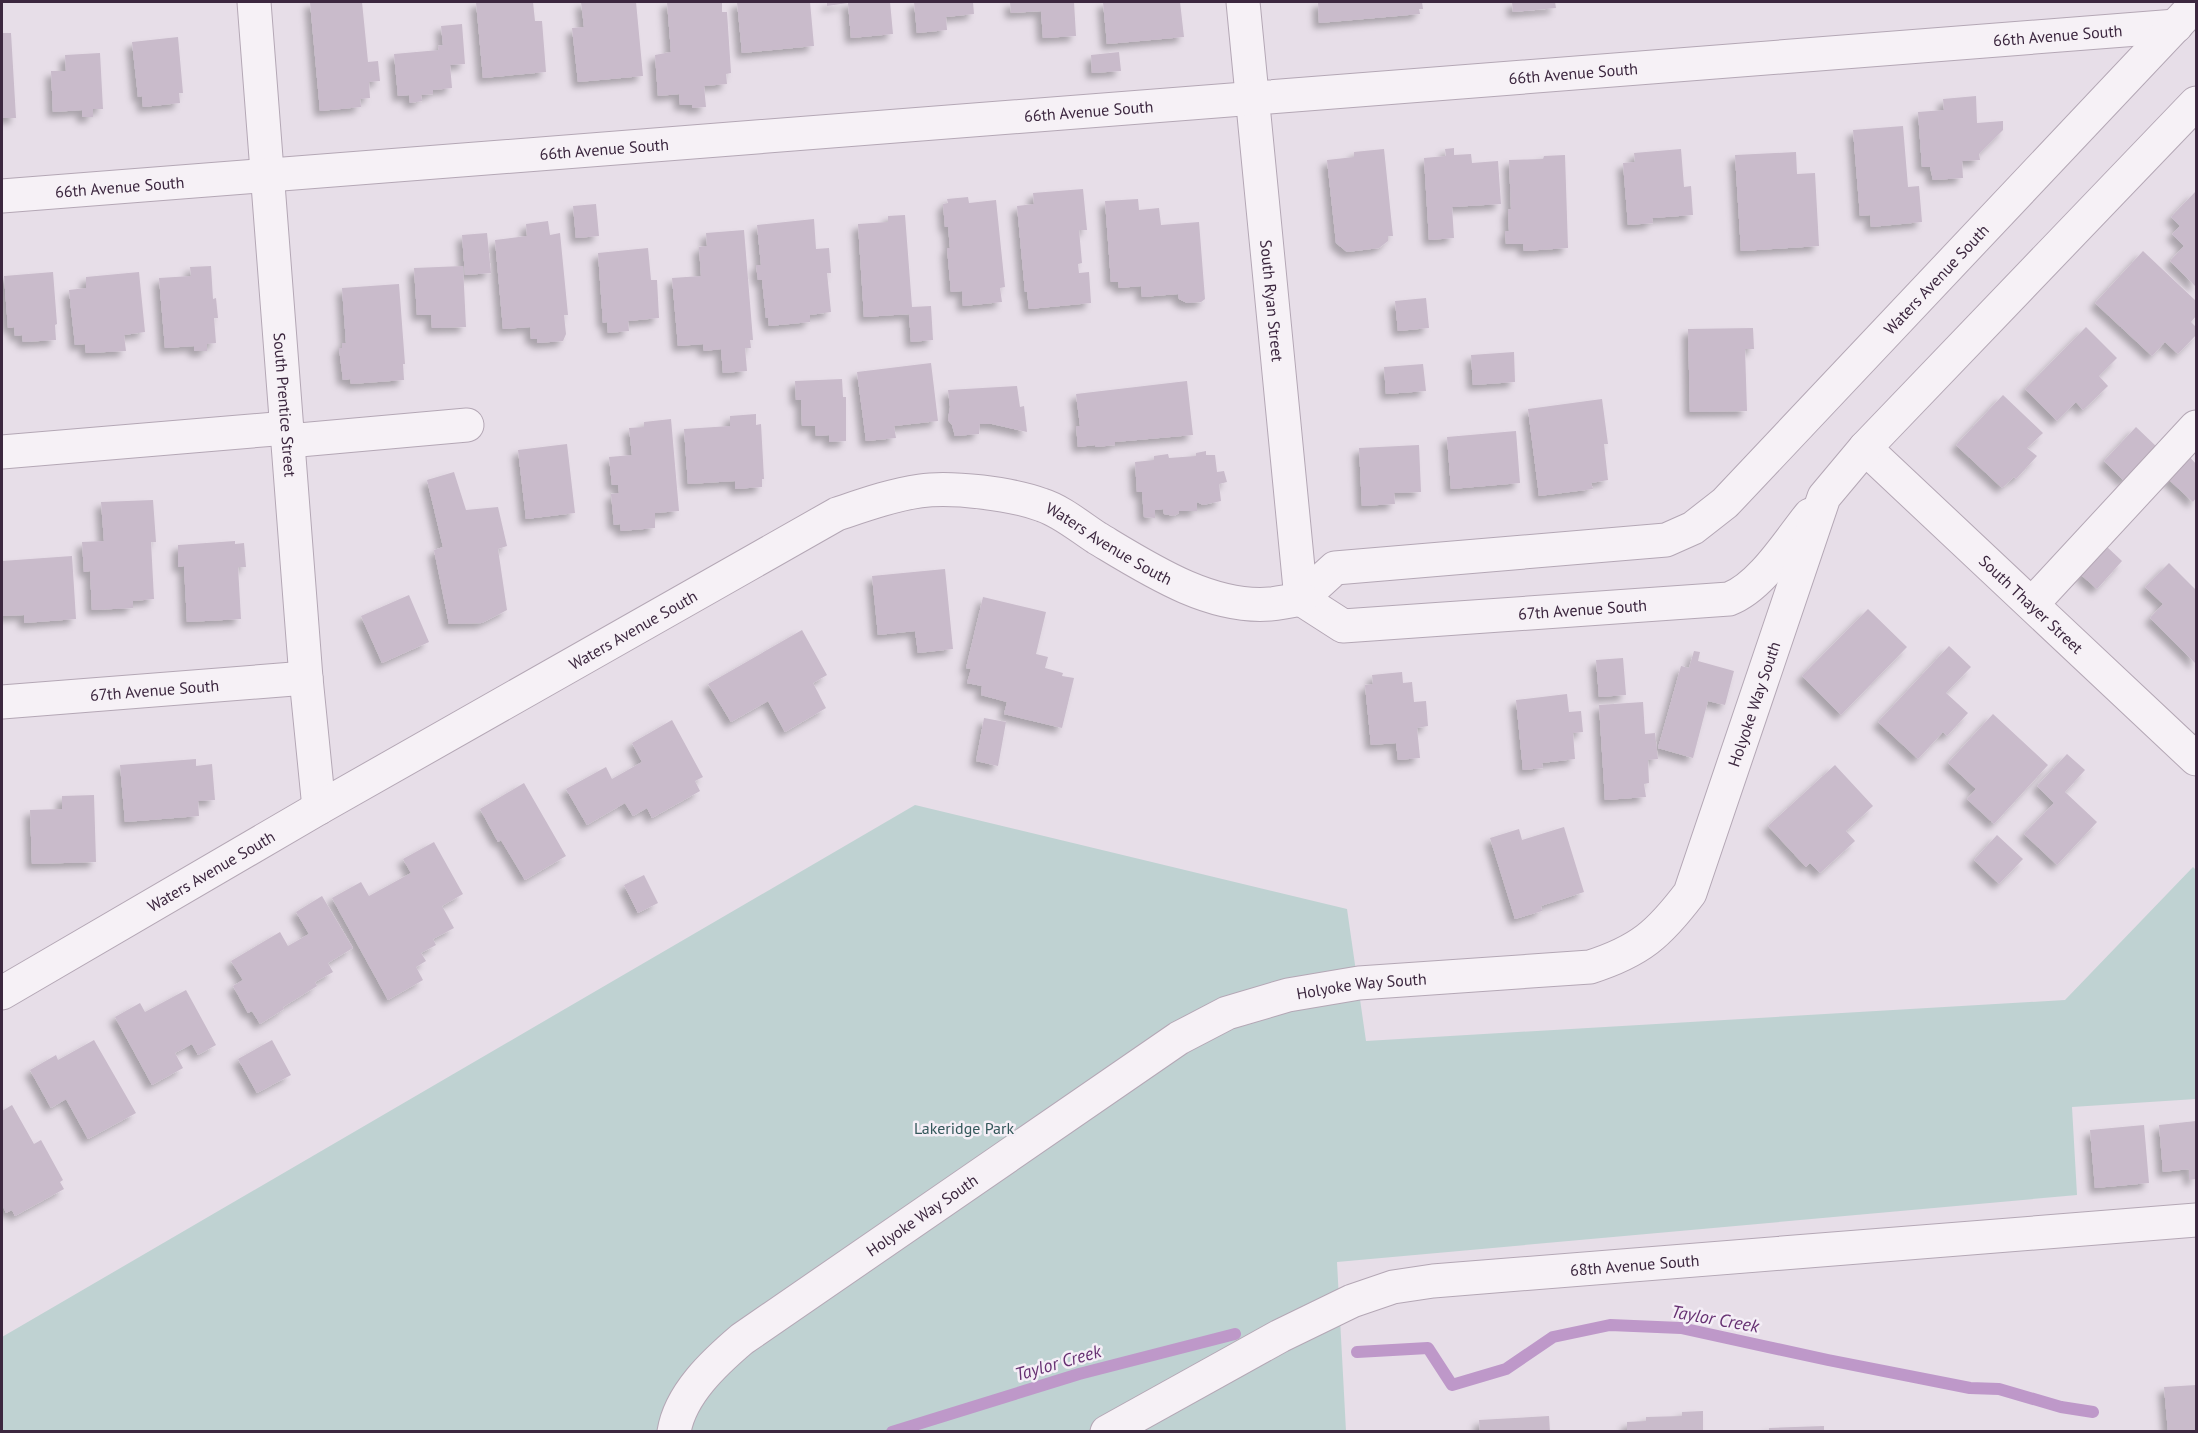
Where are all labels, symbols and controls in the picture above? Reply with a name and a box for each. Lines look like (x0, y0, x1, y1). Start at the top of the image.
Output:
street label: 66th Avenue South (1992, 20, 2123, 50)
street label: 66th Avenue South (1508, 58, 1639, 88)
street label: 66th Avenue South (1023, 96, 1154, 126)
street label: 66th Avenue South (539, 134, 670, 164)
street label: 66th Avenue South (54, 172, 185, 202)
street label: Waters Avenue South (1879, 220, 1993, 339)
street label: South Ryan Street (1256, 239, 1288, 363)
street label: South Prentice Street (269, 332, 301, 478)
street label: Waters Avenue South (1043, 498, 1175, 589)
street label: South Thayer Street (1975, 550, 2088, 658)
street label: Waters Avenue South (565, 586, 701, 674)
street label: 67th Avenue South (1517, 595, 1648, 624)
street label: Holyoke Way South (1723, 639, 1784, 769)
street label: 67th Avenue South (89, 675, 220, 705)
street label: Waters Avenue South (144, 826, 278, 916)
street label: Holyoke Way South (1295, 968, 1427, 1003)
park label: Lakeridge Park (914, 1118, 1014, 1138)
street label: Holyoke Way South (862, 1170, 982, 1260)
street label: 68th Avenue South (1569, 1250, 1700, 1280)
water label: Taylor Creek (1669, 1299, 1762, 1338)
water label: Taylor Creek (1012, 1339, 1105, 1386)

